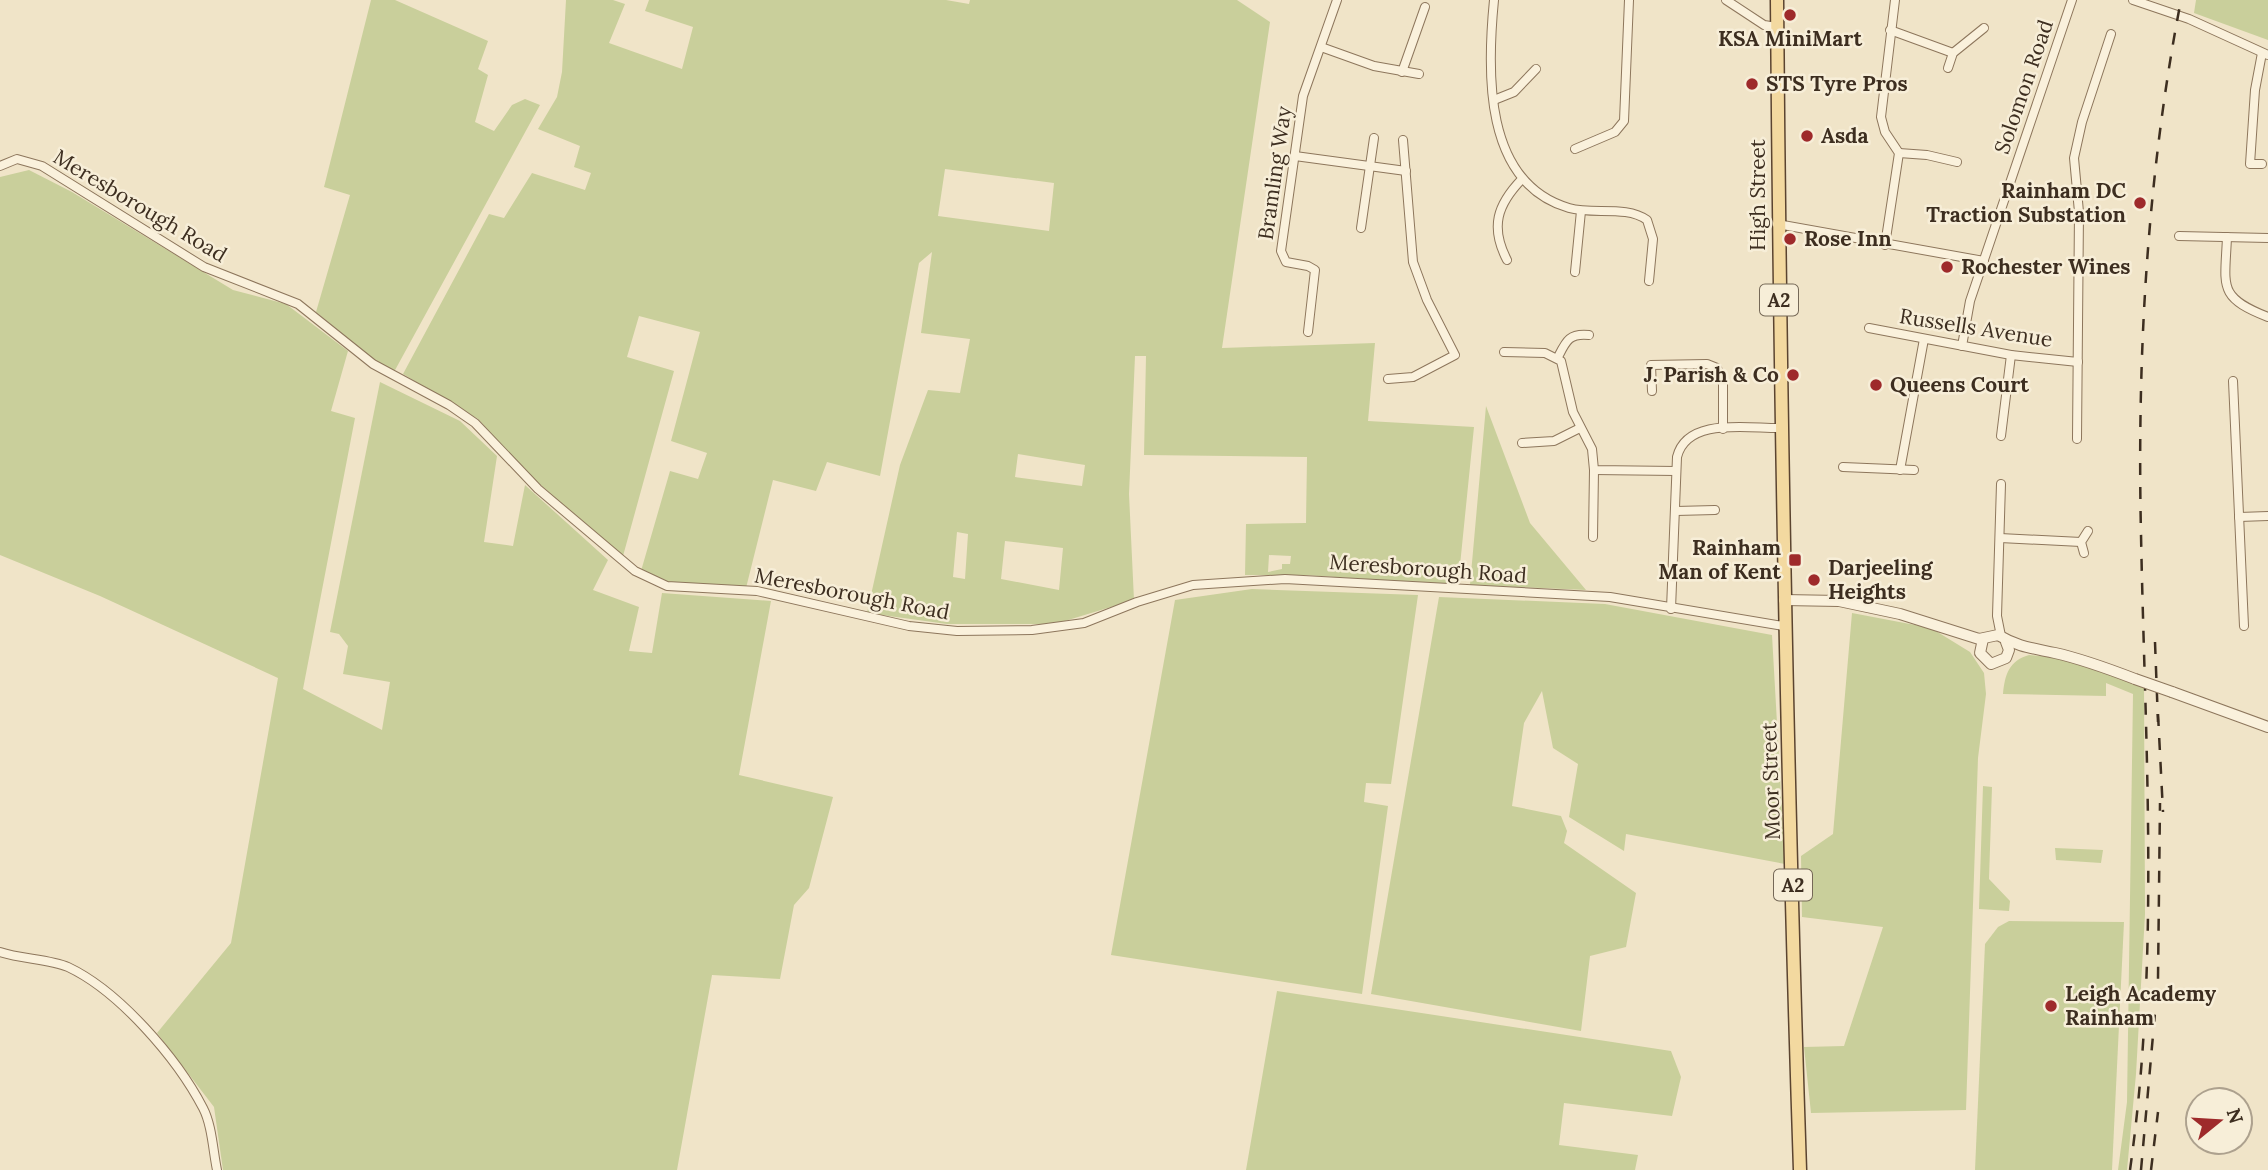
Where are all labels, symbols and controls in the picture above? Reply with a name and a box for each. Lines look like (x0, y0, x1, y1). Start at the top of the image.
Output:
marker: KSA MiniMart (1782, 7, 1798, 23)
street label: Solomon Road (1988, 16, 2059, 158)
place label: KSA MiniMart (1718, 25, 1862, 52)
place label: STS Tyre Pros (1766, 70, 1908, 97)
marker: STS Tyre Pros (1744, 76, 1760, 92)
street label: Bramling Way (1252, 104, 1297, 242)
place label: Asda (1821, 122, 1869, 149)
marker: Asda (1799, 128, 1815, 144)
street label: High Street (1744, 138, 1771, 251)
street label: Meresborough Road (49, 143, 232, 268)
place label: Rainham DC Traction Substation (1926, 177, 2127, 228)
marker: Rainham DC Traction Substation (2132, 195, 2148, 211)
place label: Rose Inn (1804, 225, 1892, 252)
marker: Rose Inn (1782, 231, 1798, 247)
place label: Rochester Wines (1961, 253, 2131, 280)
marker: Rochester Wines (1939, 259, 1955, 275)
road number: A2 (1760, 284, 1798, 316)
street label: Russells Avenue (1898, 302, 2054, 353)
place label: J. Parish & Co (1644, 361, 1779, 388)
marker: J. Parish & Co (1785, 367, 1801, 383)
place label: Queens Court (1890, 371, 2029, 398)
marker: Queens Court (1868, 377, 1884, 393)
place label: Rainham Man of Kent (1658, 534, 1781, 585)
street label: Meresborough Road (1328, 548, 1528, 589)
marker: Rainham Man of Kent (1787, 552, 1803, 568)
place label: Darjeeling Heights (1828, 554, 1934, 605)
street label: Meresborough Road (752, 561, 952, 626)
marker: Darjeeling Heights (1806, 572, 1822, 588)
street label: Moor Street (1755, 721, 1786, 840)
road number: A2 (1774, 870, 1812, 900)
place label: Leigh Academy Rainham (2065, 980, 2216, 1031)
marker: Leigh Academy Rainham (2043, 998, 2059, 1014)
north arrow (2184, 1086, 2254, 1156)
text: N (2221, 1105, 2249, 1127)

